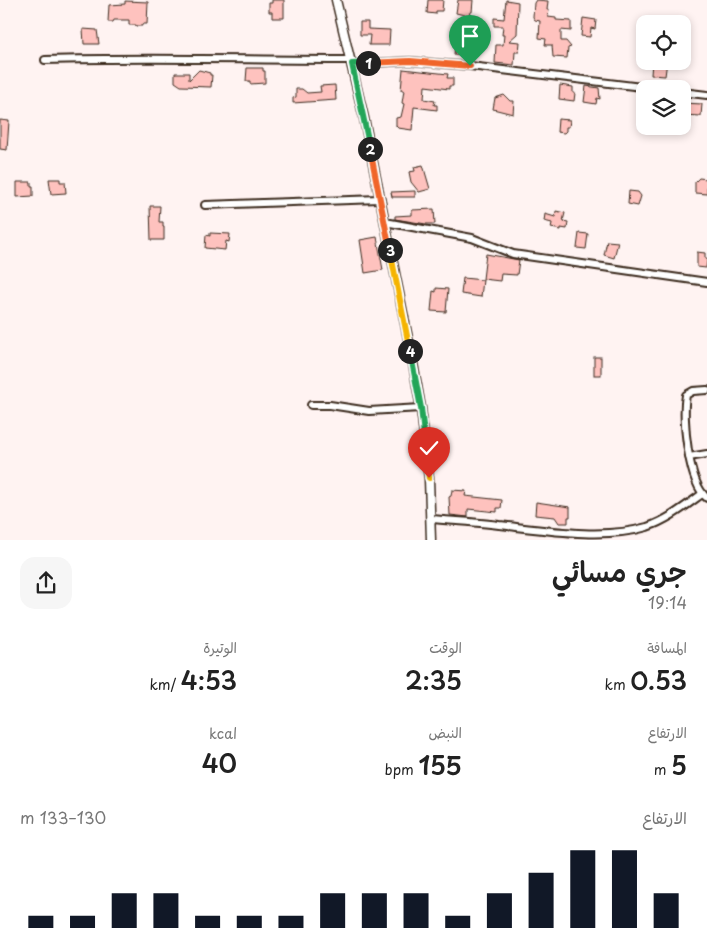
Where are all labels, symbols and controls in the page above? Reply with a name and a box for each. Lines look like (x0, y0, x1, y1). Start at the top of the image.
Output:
pin (449, 15, 491, 66)
map controls (636, 15, 691, 135)
button: locate (636, 15, 691, 70)
icon: arrive (456, 22, 484, 50)
pin: 1 (356, 50, 380, 76)
text: 1 (365, 53, 372, 74)
button: layers (636, 80, 691, 135)
pin: 2 (358, 136, 382, 162)
text: 2 (366, 139, 375, 160)
pin: 3 (378, 238, 402, 262)
text: 3 (386, 240, 395, 261)
pin: 4 (398, 338, 422, 364)
text: 4 (406, 341, 415, 362)
pin (408, 427, 450, 478)
icon: check (415, 434, 443, 462)
text: جري مسائي (552, 549, 687, 592)
button: share (20, 557, 72, 609)
text: 19:14 (648, 590, 687, 614)
text: الوتيرة (203, 637, 237, 658)
text: الوقت (429, 637, 462, 658)
text: المسافة (647, 637, 687, 658)
text: 4:53 (181, 661, 237, 699)
text: 2:35 (405, 661, 462, 699)
text: 0.53 (630, 661, 687, 699)
text: /km (150, 674, 181, 695)
text: km (605, 674, 630, 695)
text: النبض (429, 722, 462, 743)
text: الارتفاع (648, 722, 687, 743)
text: kcal (209, 723, 237, 744)
text: 40 (202, 744, 237, 782)
text: 155 (418, 746, 462, 784)
text: 5 (671, 746, 687, 784)
text: bpm (385, 759, 418, 780)
text: m (654, 759, 671, 780)
text: 130–133 m (20, 805, 106, 829)
text: الارتفاع (642, 805, 687, 829)

